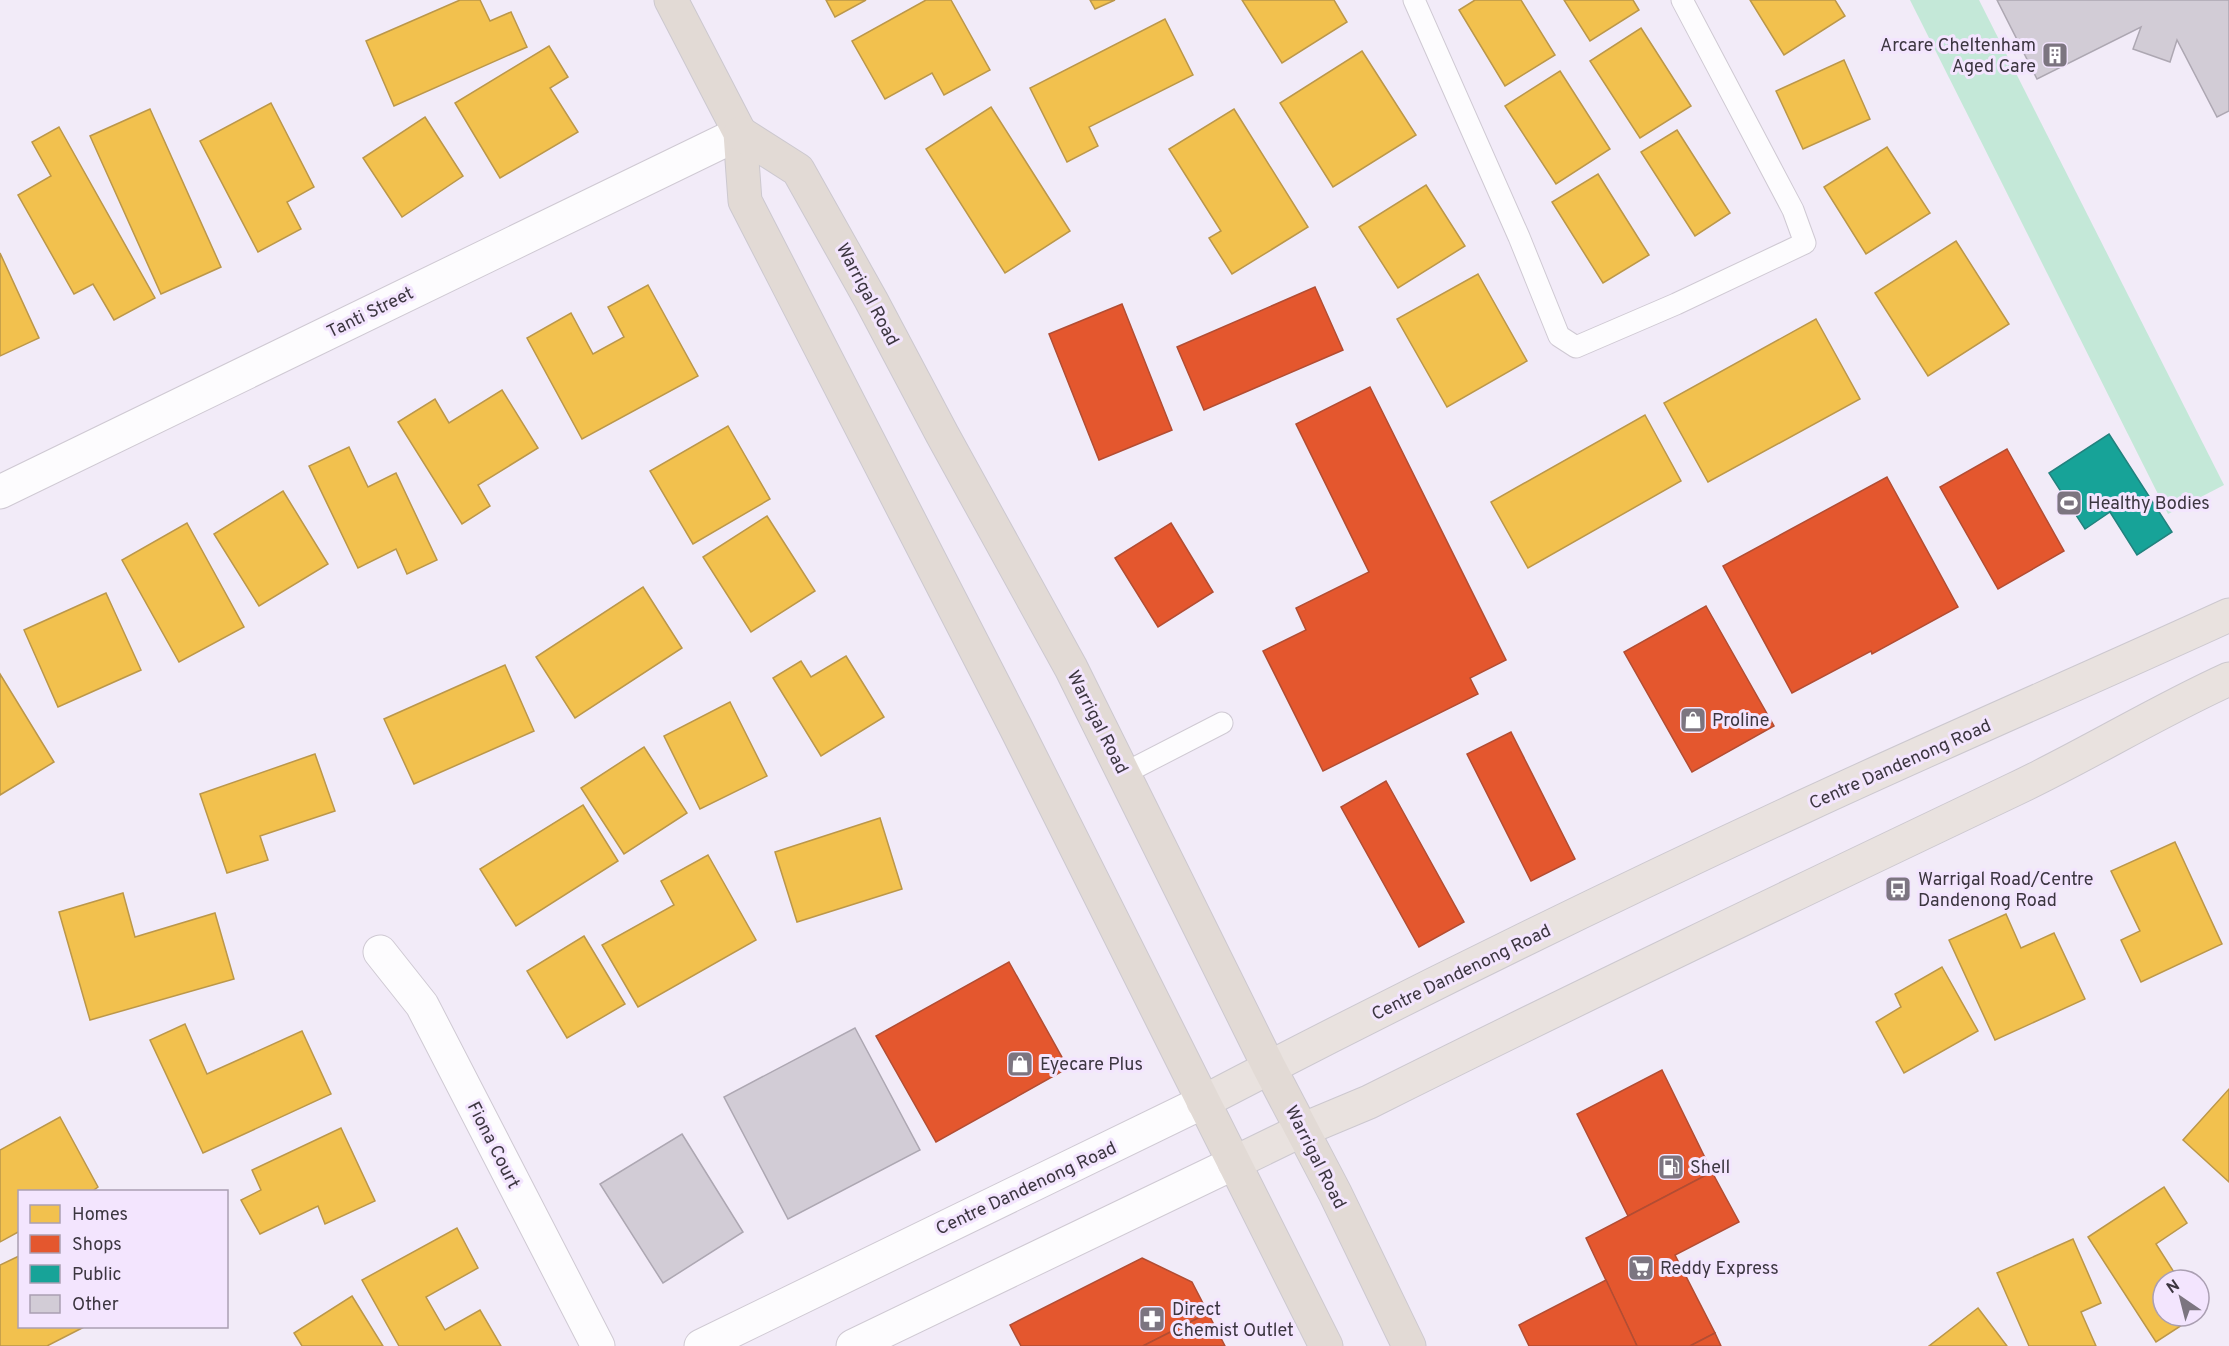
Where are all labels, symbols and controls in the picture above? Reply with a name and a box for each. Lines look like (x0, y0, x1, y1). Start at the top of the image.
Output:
place label: Arcare Cheltenham Aged Care (1880, 35, 2036, 79)
building icon: Arcare Cheltenham Aged Care (2040, 40, 2070, 70)
street label: Warrigal Road (830, 239, 903, 350)
street label: Tanti Street (324, 282, 418, 344)
sports icon: Healthy Bodies (2054, 488, 2084, 518)
place label: Healthy Bodies (2088, 493, 2210, 516)
street label: Warrigal Road (1061, 667, 1133, 778)
shop icon: Proline (1678, 705, 1708, 735)
place label: Proline (1712, 710, 1769, 733)
street label: Centre Dandenong Road (1806, 715, 1995, 816)
place label: Warrigal Road/Centre Dandenong Road (1918, 869, 2093, 913)
bus stop icon: Warrigal Road/Centre Dandenong Road (1883, 874, 1913, 904)
street label: Centre Dandenong Road (1368, 920, 1555, 1027)
shop icon: Eyecare Plus (1005, 1049, 1035, 1079)
place label: Eyecare Plus (1040, 1054, 1143, 1077)
street label: Fiona Court (461, 1098, 524, 1193)
street label: Warrigal Road (1279, 1102, 1351, 1213)
street label: Centre Dandenong Road (933, 1137, 1121, 1241)
fuel station icon: Shell (1656, 1152, 1686, 1182)
place label: Shell (1690, 1157, 1730, 1180)
legend (18, 1190, 228, 1328)
text: Homes (72, 1204, 128, 1227)
text: Shops (72, 1234, 122, 1257)
supermarket icon: Reddy Express (1626, 1253, 1656, 1283)
place label: Reddy Express (1660, 1258, 1779, 1281)
text: Public (72, 1264, 122, 1287)
north arrow (2151, 1268, 2211, 1328)
text: N (2163, 1276, 2184, 1299)
text: Other (72, 1294, 119, 1317)
place label: Direct Chemist Outlet (1172, 1299, 1294, 1343)
pharmacy icon: Direct Chemist Outlet (1137, 1304, 1167, 1334)

